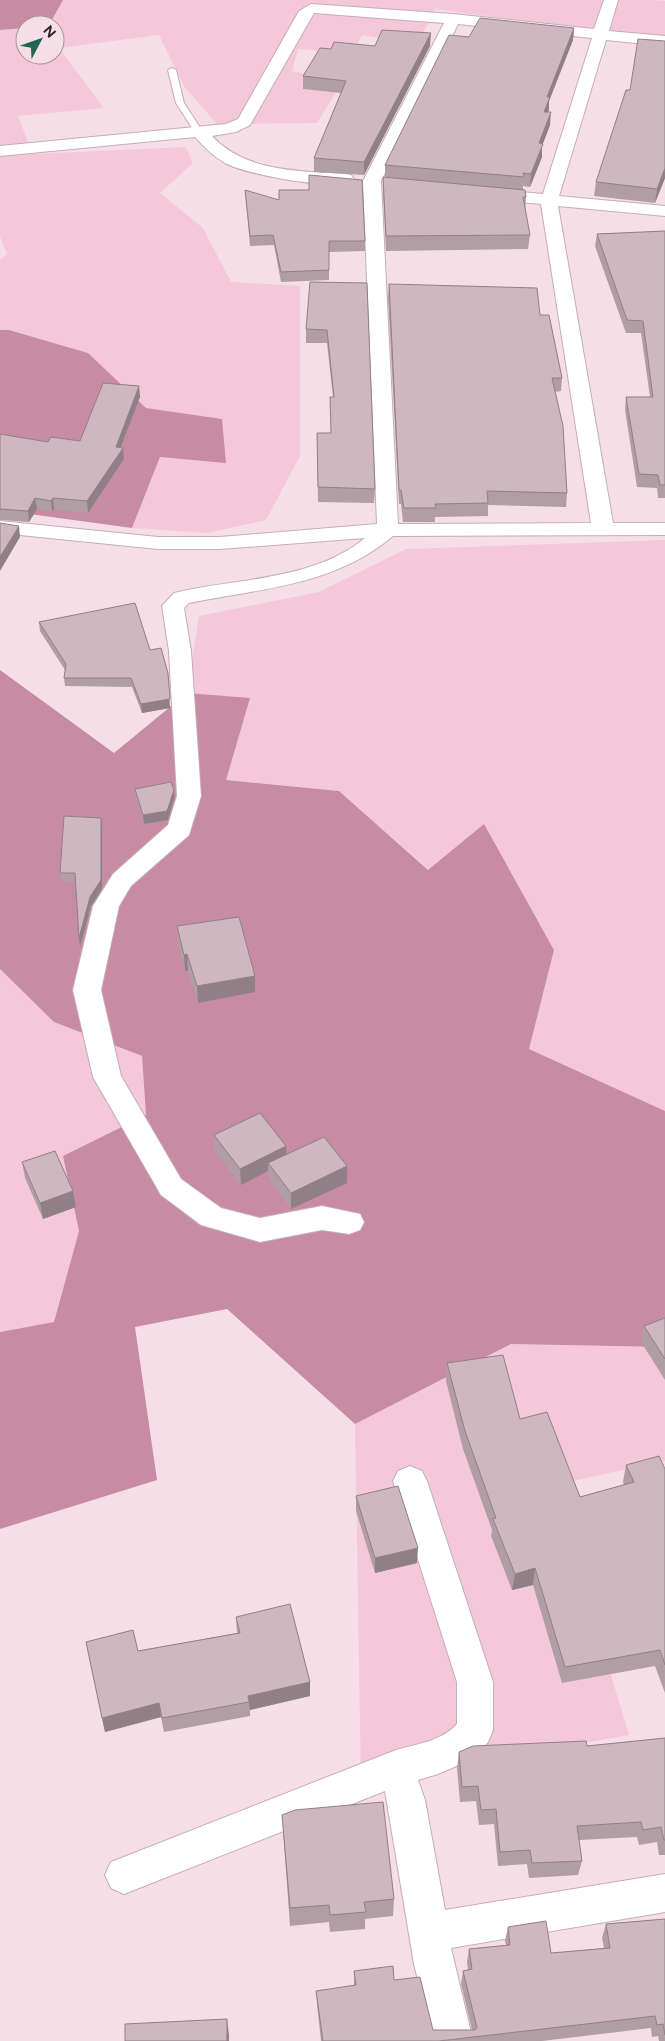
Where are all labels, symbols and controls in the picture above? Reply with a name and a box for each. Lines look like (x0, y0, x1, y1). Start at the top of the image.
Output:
north arrow (15, 15, 65, 65)
text: N (39, 22, 59, 41)

